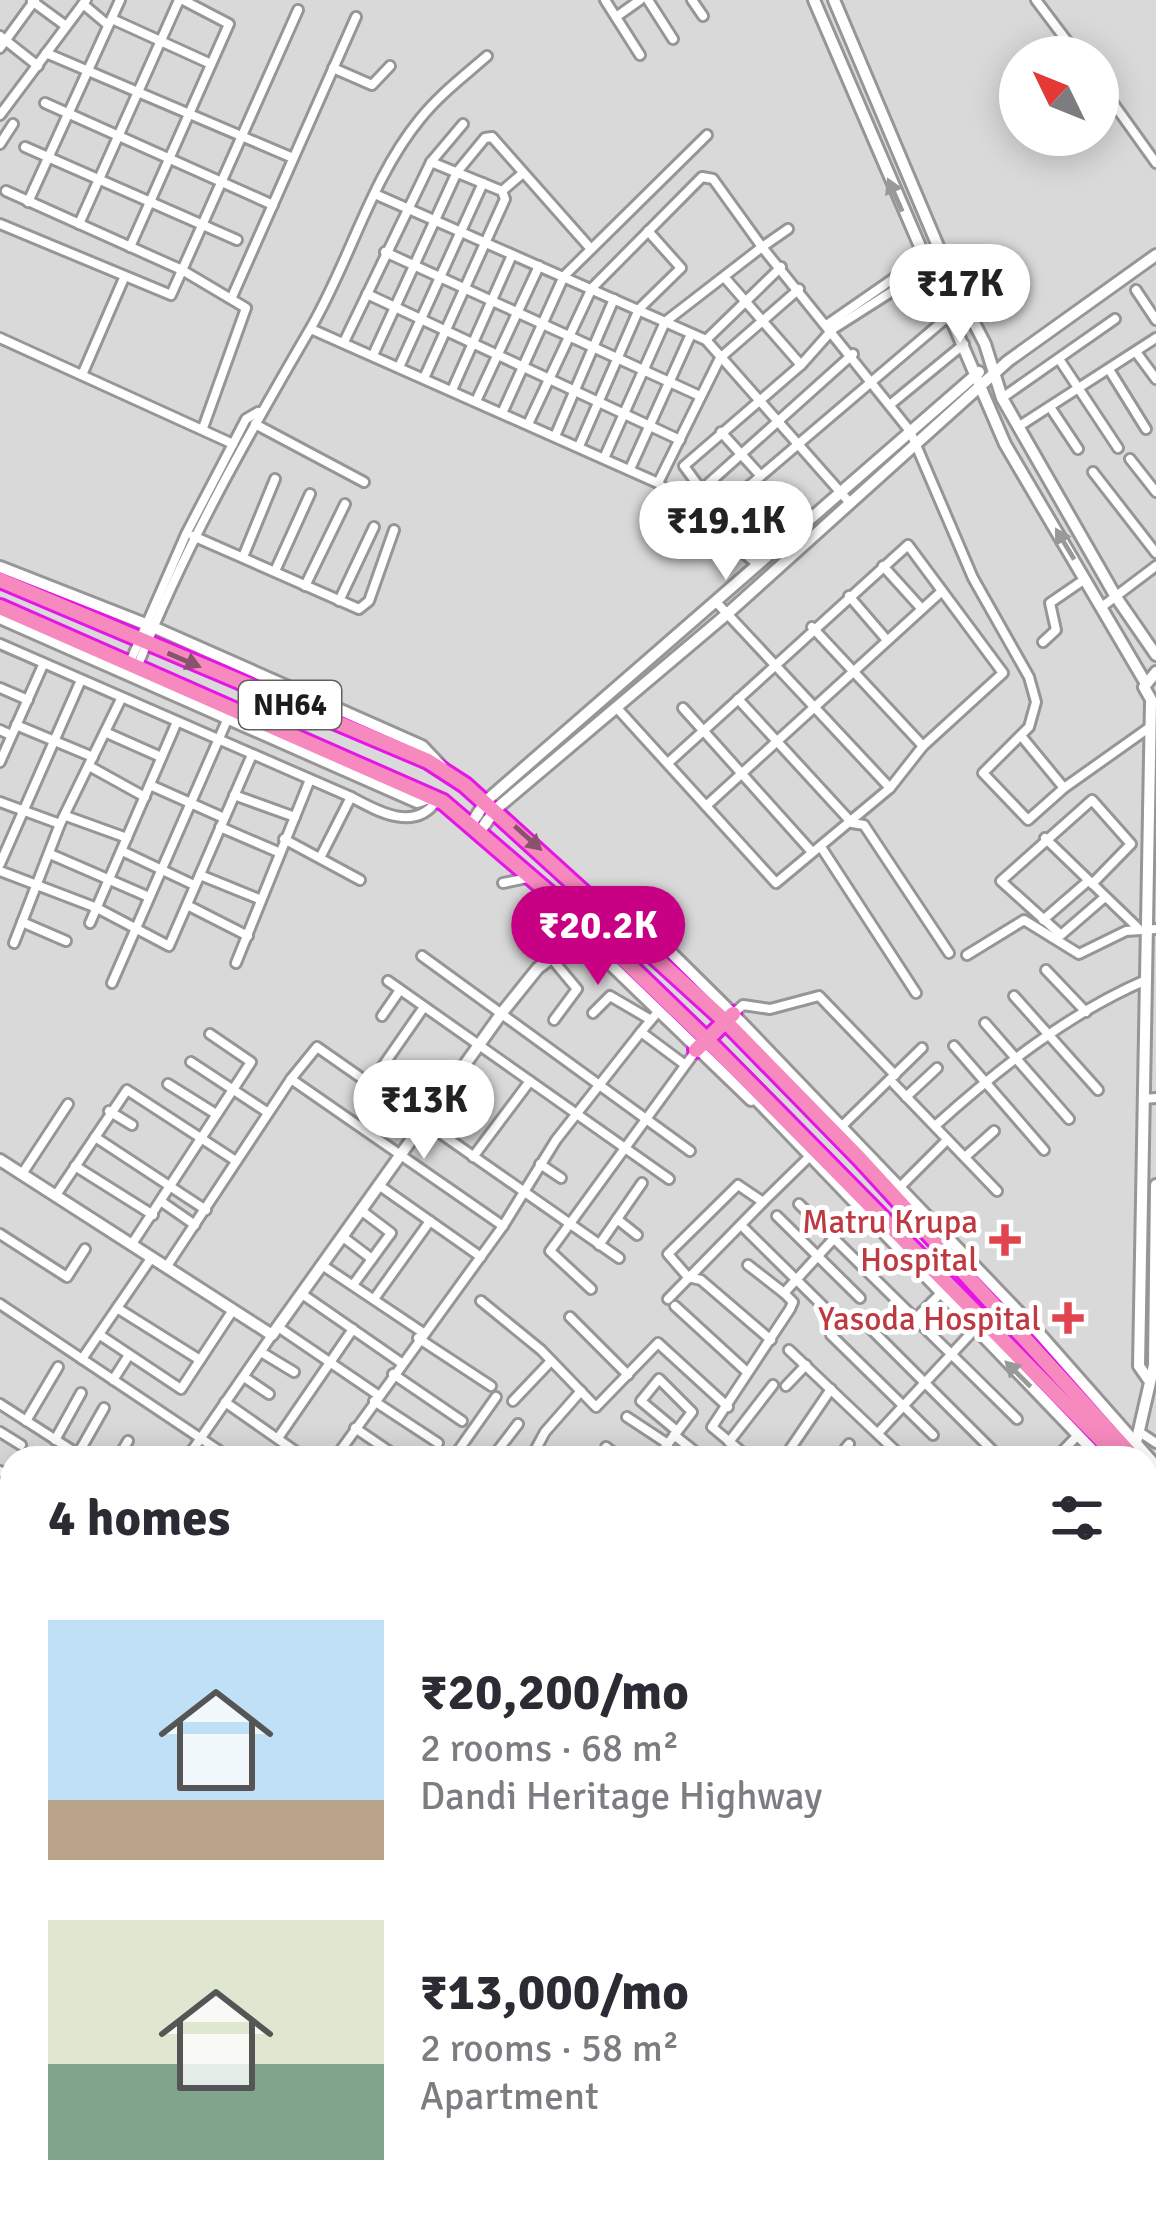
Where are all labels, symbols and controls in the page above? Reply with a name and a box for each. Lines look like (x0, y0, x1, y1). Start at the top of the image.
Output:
north arrow (999, 36, 1119, 156)
map controls (999, 36, 1119, 156)
one-way arrow (884, 177, 904, 212)
pin: ₹17K (889, 244, 1031, 346)
text: ₹17K (916, 259, 1004, 307)
pin: ₹19.1K (628, 481, 824, 583)
text: ₹19.1K (666, 496, 786, 544)
one-way arrow (1055, 527, 1076, 561)
one-way arrow (167, 651, 203, 670)
road number: NH64 (239, 681, 341, 729)
one-way arrow (513, 824, 542, 851)
pin: ₹20.2K (500, 886, 696, 988)
text: ₹20.2K (538, 901, 658, 949)
pin: ₹13K (353, 1060, 495, 1162)
text: ₹13K (380, 1075, 468, 1123)
place label: Matru Krupa Hospital (802, 1202, 978, 1281)
marker: Matru Krupa Hospital (989, 1224, 1021, 1256)
place label: Yasoda Hospital (818, 1299, 1041, 1340)
marker: Yasoda Hospital (1052, 1302, 1084, 1334)
one-way arrow (1004, 1361, 1033, 1389)
icon: filters (1044, 1485, 1110, 1551)
text: 4 homes (48, 1487, 230, 1550)
text: ₹20,200/mo (420, 1661, 689, 1724)
icon: home (144, 1668, 288, 1812)
text: 2 rooms · 68 m² (420, 1724, 679, 1772)
text: Dandi Heritage Highway (420, 1772, 822, 1820)
text: ₹13,000/mo (420, 1961, 689, 2024)
icon: home (144, 1968, 288, 2112)
text: 2 rooms · 58 m² (420, 2024, 679, 2072)
text: Apartment (420, 2072, 599, 2120)

